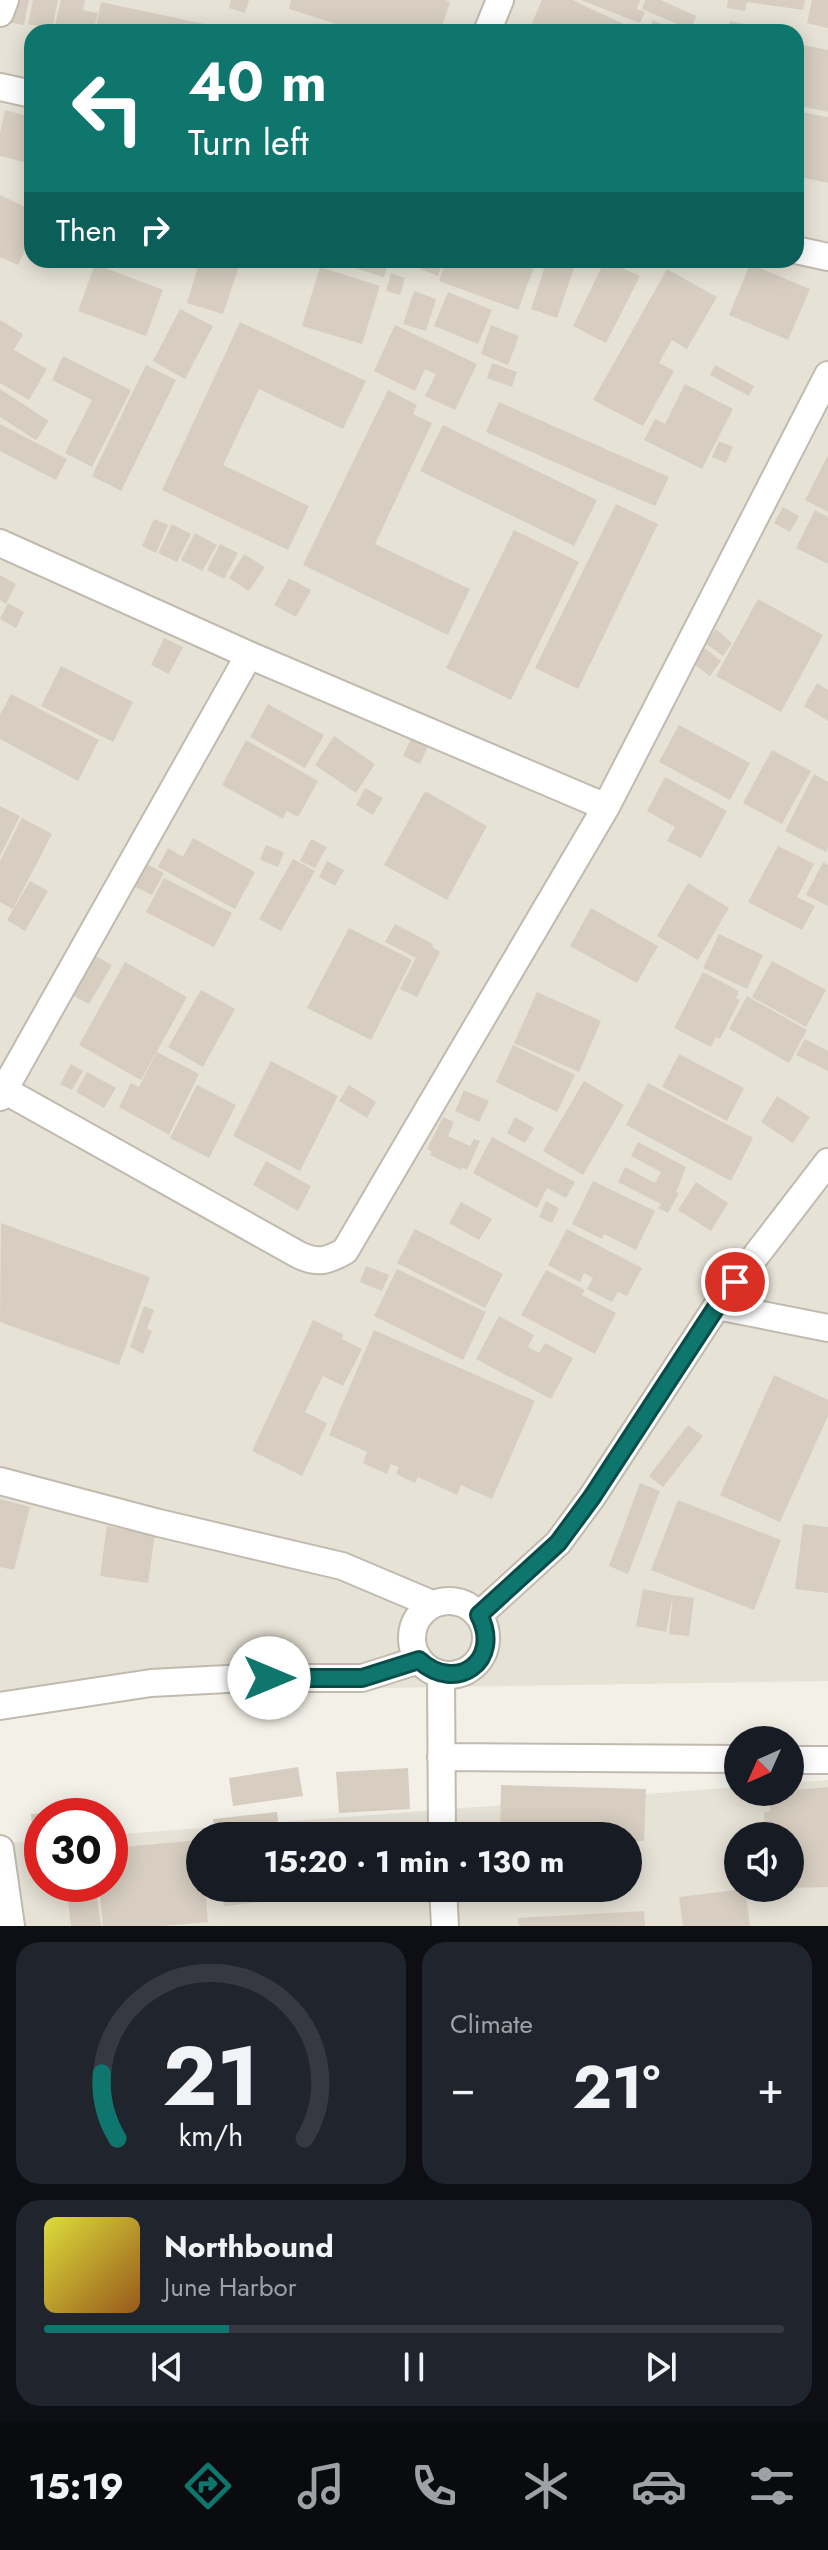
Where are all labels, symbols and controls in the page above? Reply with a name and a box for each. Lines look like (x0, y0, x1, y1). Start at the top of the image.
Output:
text: 40 m (188, 41, 327, 122)
icon: left (56, 56, 160, 160)
text: Turn left (188, 116, 309, 168)
icon: right (133, 208, 177, 252)
text: Then (56, 209, 117, 252)
pin (701, 1248, 769, 1316)
icon: arrive (713, 1260, 757, 1304)
position arrow (227, 1636, 311, 1720)
north arrow (724, 1726, 804, 1806)
map controls (724, 1726, 804, 1902)
speed limit sign: 30 (24, 1798, 128, 1902)
button: sound (724, 1822, 804, 1902)
text: 15:20 · 1 min · 130 m (264, 1840, 564, 1883)
text: Climate (450, 2005, 533, 2043)
text: 21 (163, 2016, 259, 2136)
text: 21° (573, 2044, 660, 2131)
text: − (450, 2056, 476, 2120)
text: + (757, 2056, 784, 2120)
text: km/h (179, 2115, 243, 2157)
text: Northbound (164, 2225, 334, 2268)
text: June Harbor (164, 2268, 297, 2306)
icon: previous (145, 2345, 189, 2389)
icon: pause (392, 2345, 436, 2389)
icon: next (639, 2345, 683, 2389)
icon: directions (180, 2458, 236, 2514)
icon: music (293, 2458, 349, 2514)
icon: phone (406, 2458, 462, 2514)
icon: climate (518, 2458, 574, 2514)
icon: car (631, 2458, 687, 2514)
icon: filters (744, 2458, 800, 2514)
text: 15:19 (28, 2460, 124, 2512)

